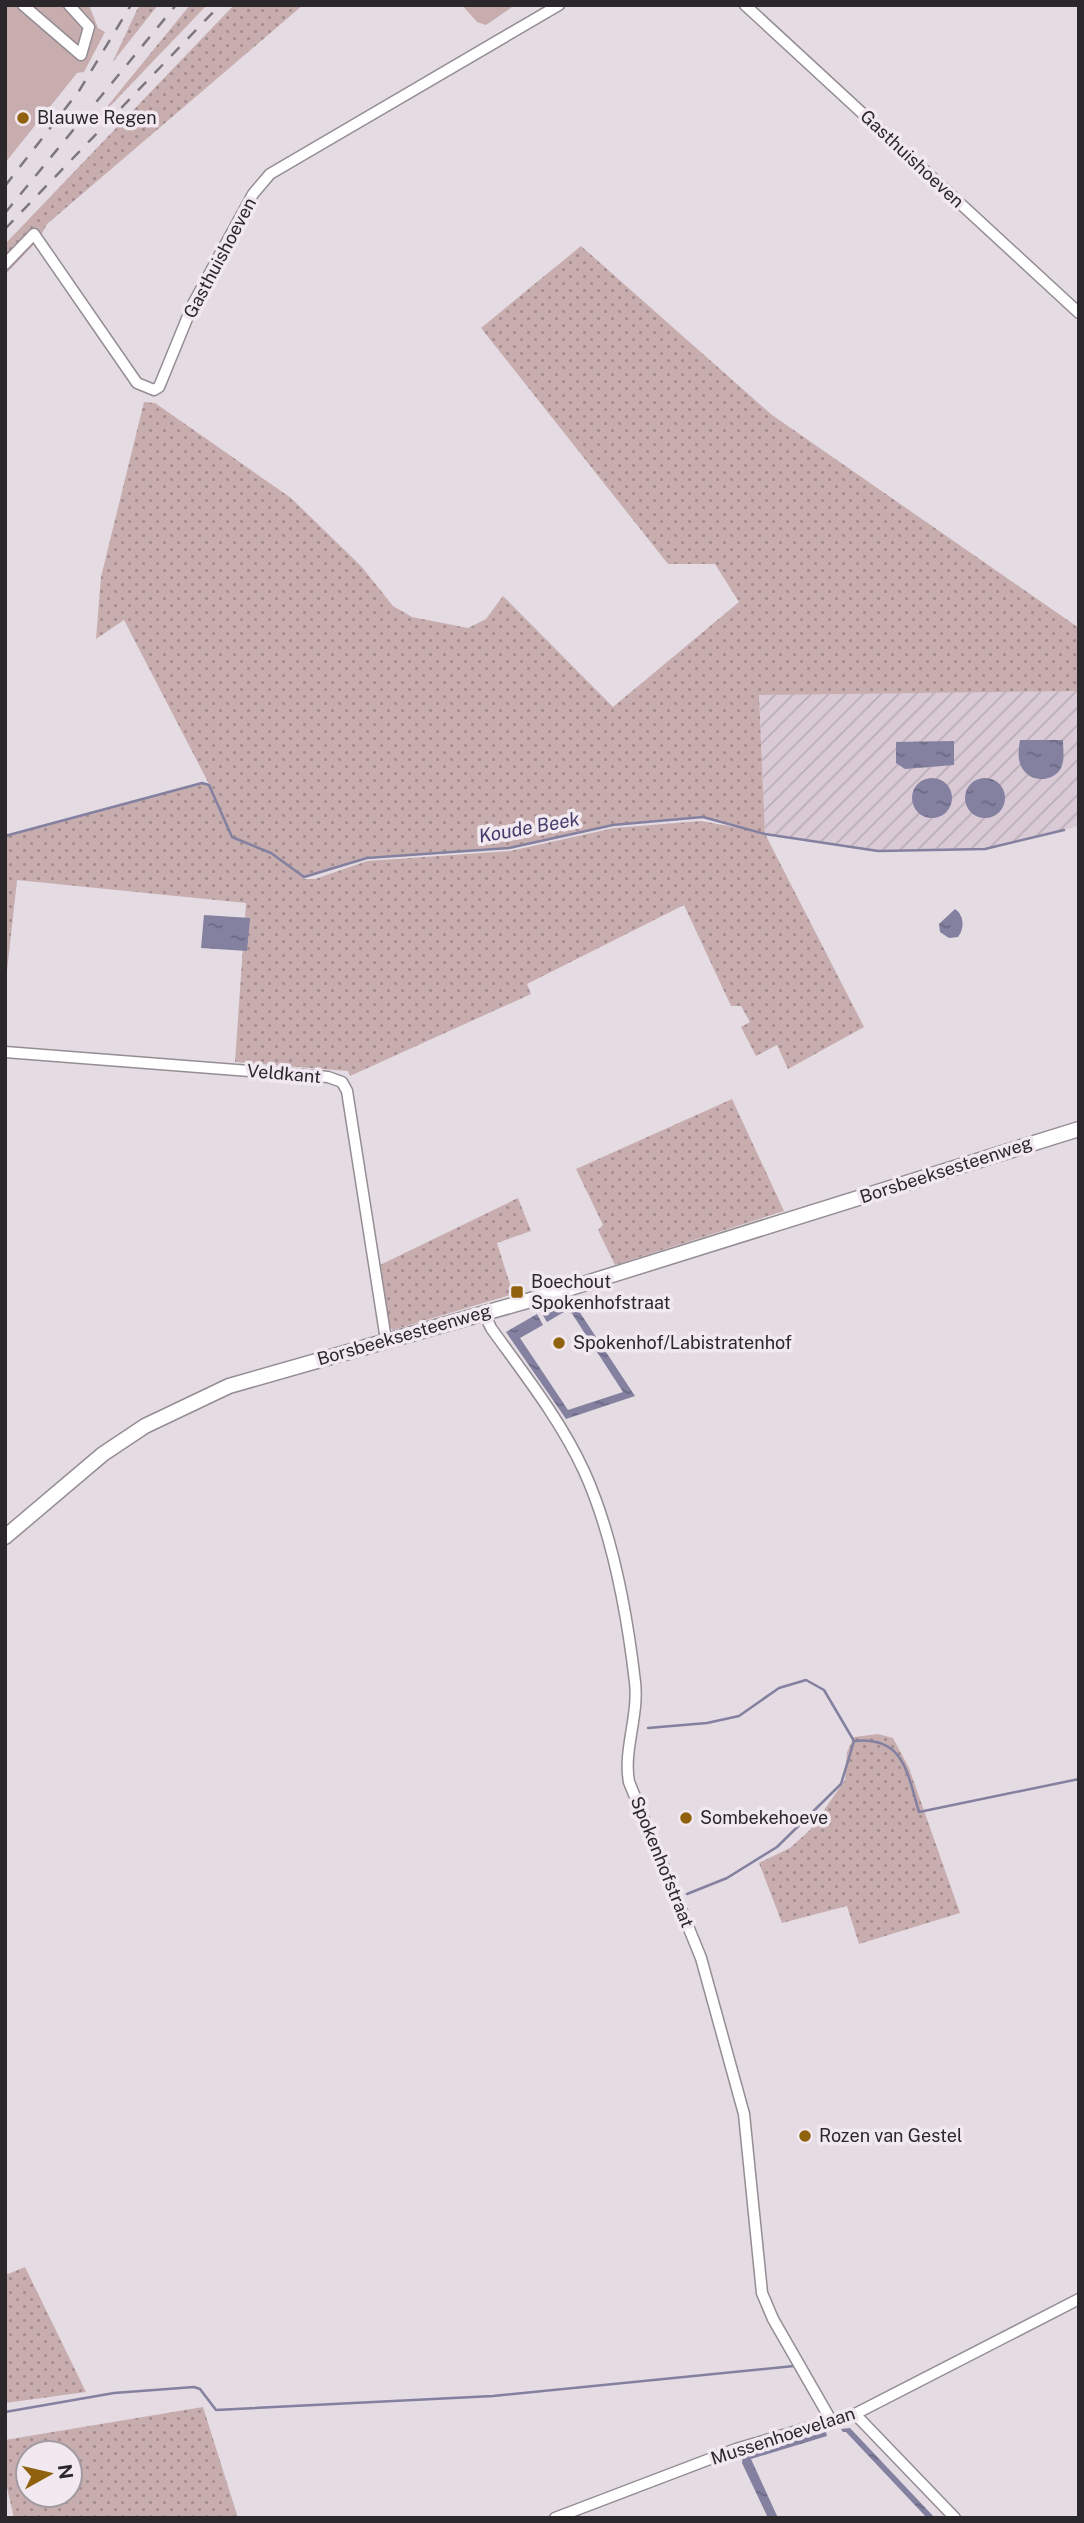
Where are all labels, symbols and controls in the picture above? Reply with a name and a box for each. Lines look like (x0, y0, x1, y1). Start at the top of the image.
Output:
street label: Gasthuishoeven (856, 105, 968, 212)
place label: Blauwe Regen (37, 107, 157, 128)
marker: Blauwe Regen (15, 110, 31, 126)
street label: Gasthuishoeven (179, 194, 260, 322)
water label: Koude Beek (477, 807, 582, 847)
street label: Veldkant (246, 1060, 322, 1087)
street label: Borsbeeksesteenweg (857, 1132, 1035, 1207)
place label: Boechout Spokenhofstraat (531, 1271, 671, 1313)
marker: Boechout Spokenhofstraat (509, 1284, 525, 1300)
street label: Borsbeeksesteenweg (314, 1300, 493, 1369)
place label: Spokenhof/Labistratenhof (573, 1332, 792, 1353)
marker: Spokenhof/Labistratenhof (551, 1335, 567, 1351)
street label: Spokenhofstraat (627, 1793, 698, 1930)
place label: Sombekehoeve (700, 1807, 828, 1828)
marker: Sombekehoeve (678, 1810, 694, 1826)
place label: Rozen van Gestel (819, 2125, 963, 2146)
marker: Rozen van Gestel (797, 2128, 813, 2144)
street label: Mussenhoevelaan (708, 2402, 858, 2469)
north arrow (14, 2439, 84, 2509)
text: N (54, 2463, 78, 2481)

